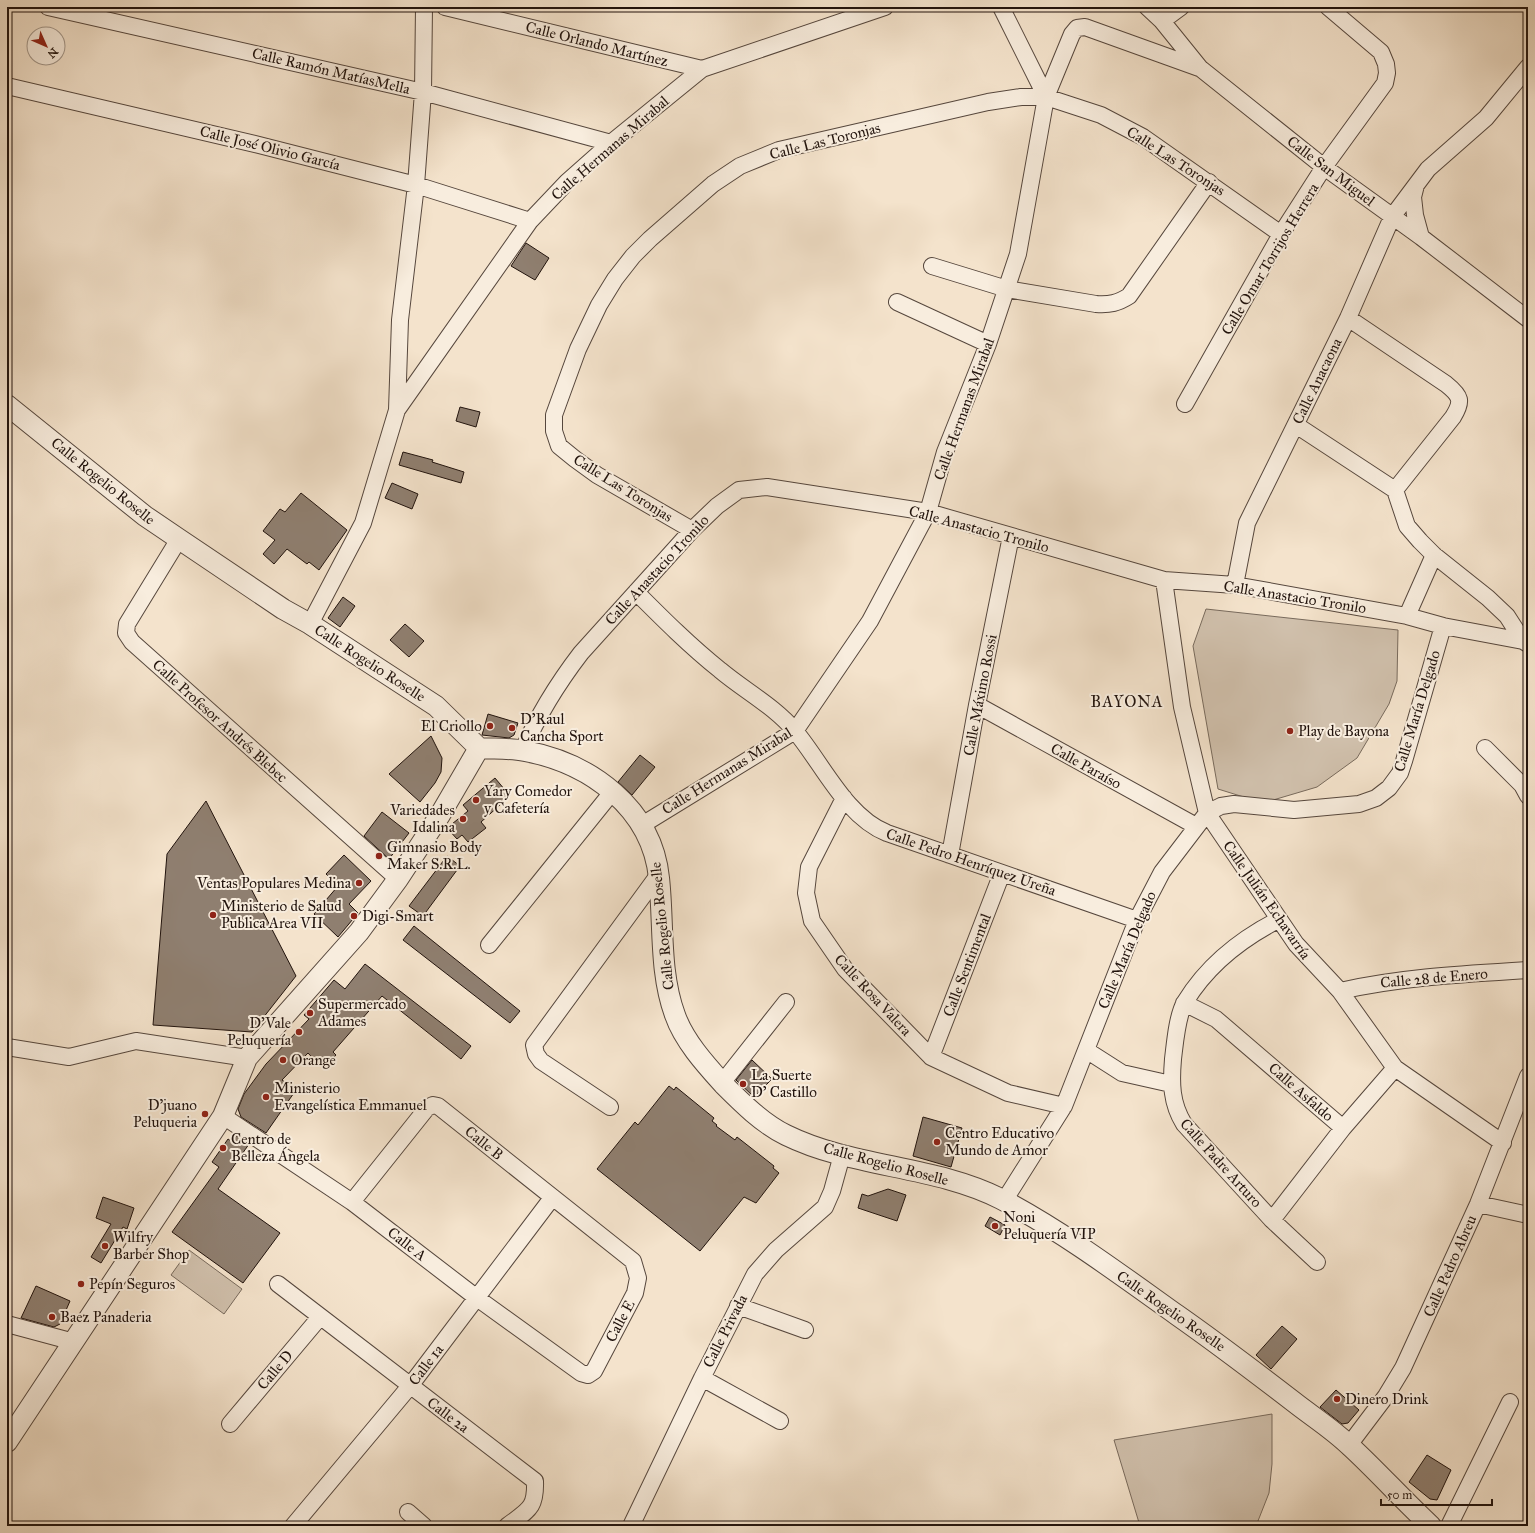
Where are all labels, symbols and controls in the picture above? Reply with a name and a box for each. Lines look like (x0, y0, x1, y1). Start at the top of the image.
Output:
street label: Calle Orlando Martínez (524, 18, 670, 70)
north arrow (26, 26, 66, 66)
street label: Calle Ramón MatíasMella (250, 44, 412, 98)
text: N (44, 45, 61, 61)
street label: Calle Hermanas Mirabal (547, 91, 673, 204)
street label: Calle Las Toronjas (768, 119, 882, 163)
street label: Calle José Olivio García (198, 122, 343, 175)
street label: Calle Las Toronjas (1123, 122, 1229, 200)
street label: Calle San Miguel (1283, 132, 1379, 210)
street label: Calle Omar Torrijos Herrera (1218, 179, 1323, 338)
street label: Calle Anacaona (1288, 334, 1346, 427)
street label: Calle Hermanas Mirabal (930, 335, 998, 483)
street label: Calle Rogelio Roselle (47, 434, 159, 528)
street label: Calle Las Toronjas (570, 450, 676, 526)
street label: Calle Anastacio Tronilo (907, 502, 1051, 556)
street label: Calle Anastacio Tronilo (601, 511, 713, 629)
street label: Calle Anastacio Tronilo (1222, 577, 1368, 617)
street label: Calle Rogelio Roselle (311, 620, 429, 706)
street label: Calle Máximo Rossi (959, 633, 1001, 757)
street label: Calle María Delgado (1390, 648, 1444, 774)
street label: Calle Profesor Andrés Blebec (149, 656, 291, 786)
district label: BAYONA (1091, 692, 1163, 711)
place label: D'Raul Cancha Sport (520, 710, 604, 745)
place label: El Criollo (421, 717, 482, 735)
marker: El Criollo (485, 721, 495, 731)
place label: Play de Bayona (1298, 722, 1390, 740)
marker: D'Raul Cancha Sport (507, 723, 517, 733)
street label: Calle Hermanas Mirabal (659, 723, 796, 818)
marker: Play de Bayona (1285, 726, 1295, 736)
street label: Calle Paraíso (1048, 739, 1125, 793)
place label: Yary Comedor y Cafetería (484, 782, 573, 817)
marker: Yary Comedor y Cafetería (471, 795, 481, 805)
place label: Variedades Idalina (389, 801, 456, 836)
marker: Variedades Idalina (458, 814, 468, 824)
street label: Calle Pedro Henríquez Ureña (883, 824, 1059, 901)
street label: Calle Julián Echavarría (1219, 837, 1315, 964)
place label: Gimnasio Body Maker S.R.L. (387, 838, 483, 873)
marker: Gimnasio Body Maker S.R.L. (374, 851, 384, 861)
street label: Calle Rogelio Roselle (646, 861, 678, 991)
place label: Ventas Populares Medina (196, 874, 352, 892)
marker: Ventas Populares Medina (354, 878, 364, 888)
street label: Calle María Delgado (1094, 888, 1160, 1011)
place label: Ministerio de Salud Publica Area VII (221, 897, 342, 932)
place label: Digi-Smart (362, 907, 434, 925)
marker: Ministerio de Salud Publica Area VII (208, 910, 218, 920)
street label: Calle Sentimental (939, 910, 995, 1019)
marker: Digi-Smart (349, 911, 359, 921)
street label: Calle Rosa Valera (831, 950, 916, 1040)
street label: Calle 28 de Enero (1379, 964, 1489, 992)
place label: Supermercado Adames (317, 995, 407, 1030)
marker: Supermercado Adames (305, 1008, 315, 1018)
place label: D'Vale Peluquería (227, 1014, 292, 1050)
marker: D'Vale Peluquería (294, 1027, 304, 1037)
place label: Orange (291, 1051, 336, 1069)
marker: Orange (278, 1055, 288, 1065)
street label: Calle Asfaldo (1265, 1059, 1337, 1125)
place label: La Suerte D' Castillo (751, 1066, 817, 1101)
place label: Ministerio Evangelística Emmanuel (274, 1079, 428, 1114)
marker: La Suerte D' Castillo (738, 1079, 748, 1089)
marker: Ministerio Evangelística Emmanuel (261, 1092, 271, 1102)
place label: D'juano Peluqueria (133, 1096, 198, 1132)
marker: D'juano Peluqueria (200, 1109, 210, 1119)
street label: Calle Padre Arturo (1176, 1115, 1266, 1211)
street label: Calle B (461, 1122, 507, 1164)
place label: Centro Educativo Mundo de Amor (945, 1124, 1055, 1159)
place label: Centro de Belleza Ángela (231, 1130, 320, 1165)
marker: Centro Educativo Mundo de Amor (932, 1137, 942, 1147)
street label: Calle Rogelio Roselle (822, 1139, 950, 1189)
marker: Centro de Belleza Ángela (218, 1143, 228, 1153)
place label: Noni Peluquería VIP (1003, 1208, 1096, 1244)
street label: Calle Pedro Abreu (1419, 1212, 1481, 1320)
marker: Noni Peluquería VIP (990, 1221, 1000, 1231)
street label: Calle A (384, 1223, 430, 1265)
place label: Wilfry Barber Shop (113, 1228, 189, 1263)
marker: Wilfry Barber Shop (100, 1241, 110, 1251)
street label: Calle Rogelio Roselle (1113, 1267, 1229, 1355)
place label: Pepín Seguros (89, 1275, 175, 1293)
marker: Pepín Seguros (76, 1279, 86, 1289)
street label: Calle Privada (699, 1291, 751, 1371)
street label: Calle E (602, 1297, 639, 1345)
place label: Baez Panaderia (60, 1308, 152, 1326)
marker: Baez Panaderia (47, 1312, 57, 1322)
street label: Calle 1a (405, 1341, 448, 1389)
street label: Calle D (253, 1346, 297, 1393)
place label: Dinero Drink (1345, 1390, 1428, 1408)
street label: Calle 2a (423, 1393, 473, 1437)
marker: Dinero Drink (1332, 1394, 1342, 1404)
scale bar (1381, 1481, 1492, 1507)
text: 50 m (1387, 1488, 1412, 1502)

